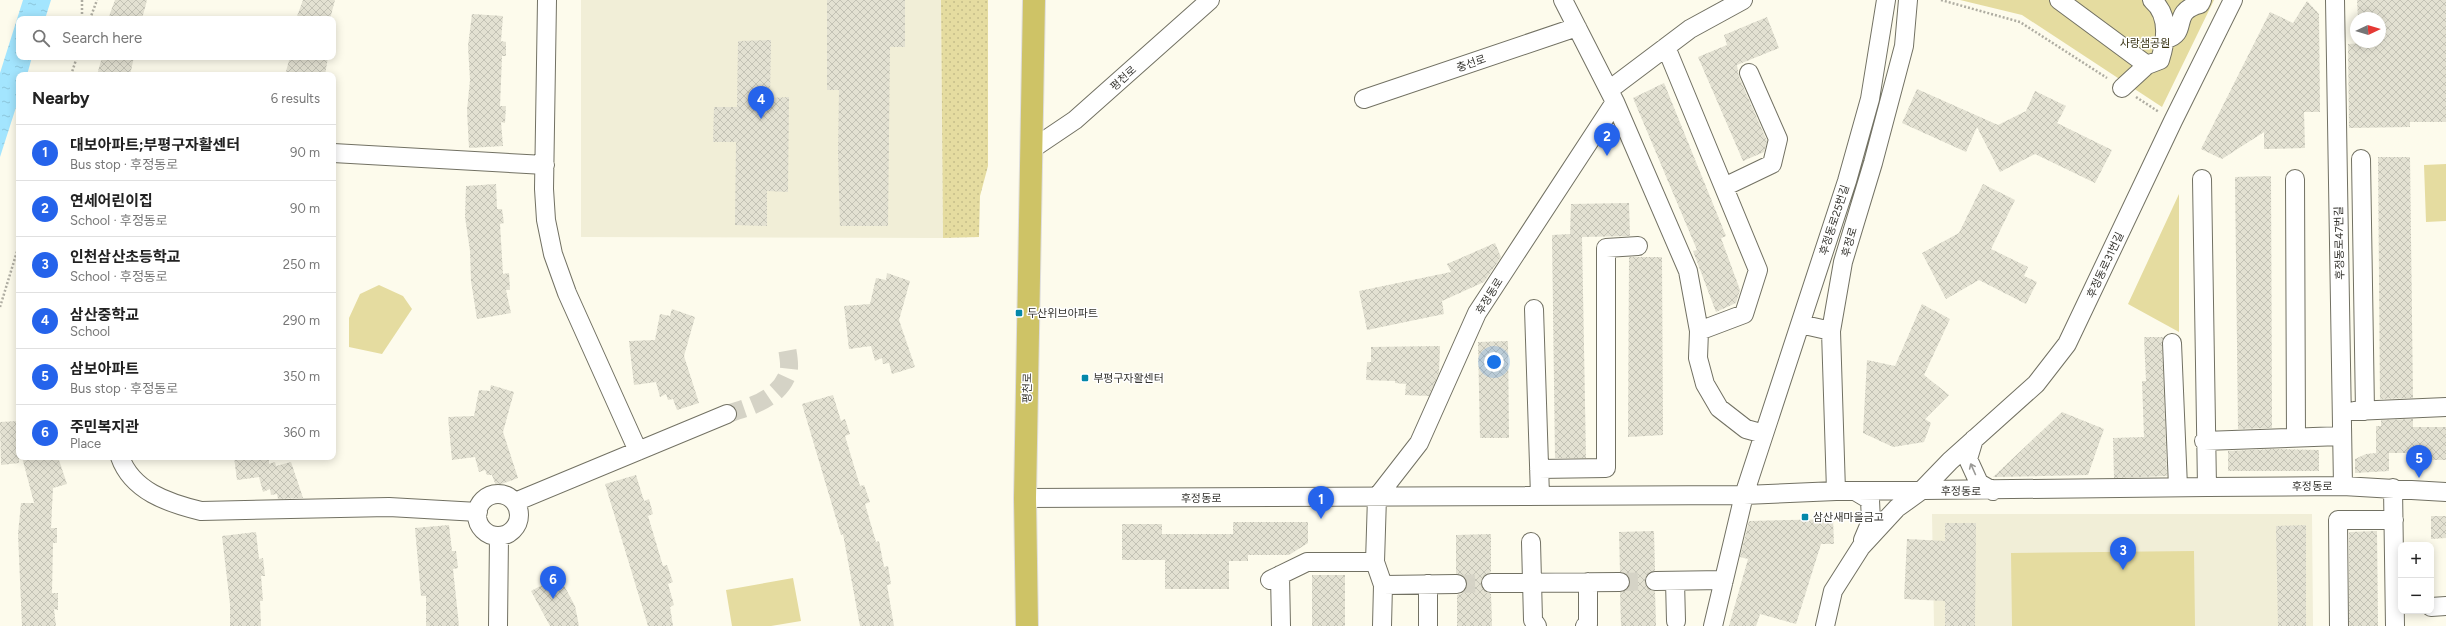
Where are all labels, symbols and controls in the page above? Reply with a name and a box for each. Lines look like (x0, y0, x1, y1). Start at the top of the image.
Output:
north arrow (2350, 12, 2386, 48)
search box (16, 16, 336, 60)
icon: search (30, 27, 52, 49)
text: Search here (62, 29, 142, 47)
park label: 사랑샘공원 (2120, 37, 2170, 50)
street label: 충선로 (1455, 52, 1488, 75)
street label: 평천로 (1108, 63, 1139, 93)
pin: 4 (748, 86, 774, 119)
text: Nearby (32, 88, 90, 108)
text: 6 results (271, 91, 320, 106)
pin: 2 (1594, 123, 1620, 156)
text: 대보아파트;부평구자활센터 (70, 136, 240, 154)
text: 1 (42, 145, 48, 160)
text: 90 m (290, 145, 320, 160)
text: Bus stop · 후정동로 (70, 157, 178, 172)
street label: 후정동로25번길 (1817, 183, 1852, 257)
text: 연세어린이집 (70, 192, 153, 210)
text: 2 (41, 201, 49, 216)
text: 90 m (290, 201, 320, 216)
street label: 후정동로47번길 (2332, 206, 2347, 280)
text: School · 후정동로 (70, 213, 168, 228)
street label: 후정로 (1839, 226, 1860, 259)
street label: 후정동로31번길 (2085, 230, 2126, 300)
text: 인천삼산초등학교 (70, 248, 180, 266)
text: 3 (41, 257, 49, 272)
text: 250 m (283, 257, 320, 272)
text: School · 후정동로 (70, 269, 168, 284)
street label: 후정동로 (1473, 276, 1506, 317)
text: 삼산중학교 (70, 306, 139, 324)
place label: 두산위브아파트 (1027, 307, 1098, 320)
marker: 두산위브아파트 (1014, 308, 1024, 318)
text: 4 (41, 313, 49, 328)
text: 290 m (283, 313, 320, 328)
text: School (70, 324, 110, 339)
your location (1484, 352, 1504, 372)
text: 삼보아파트 (70, 360, 139, 378)
text: 5 (41, 369, 49, 384)
text: 350 m (283, 369, 320, 384)
place label: 부평구자활센터 (1093, 372, 1164, 385)
street label: 평천로 (1021, 373, 1034, 403)
marker: 부평구자활센터 (1080, 373, 1090, 383)
text: Bus stop · 후정동로 (70, 381, 178, 396)
text: 주민복지관 (70, 418, 139, 436)
text: 6 (41, 425, 49, 440)
text: 360 m (283, 425, 320, 440)
text: Place (70, 436, 101, 451)
pin: 5 (2406, 445, 2432, 478)
one-way arrow (1968, 463, 1976, 475)
street label: 후정동로 (2292, 480, 2332, 493)
street label: 후정동로 (1941, 485, 1981, 498)
pin: 1 (1308, 486, 1334, 519)
street label: 후정동로 (1181, 492, 1221, 505)
place label: 삼산새마을금고 (1813, 511, 1884, 524)
marker: 삼산새마을금고 (1800, 512, 1810, 522)
pin: 3 (2110, 537, 2136, 570)
map controls (2398, 542, 2434, 614)
button: + (2398, 542, 2434, 578)
pin: 6 (540, 566, 566, 599)
button: − (2398, 578, 2434, 614)

